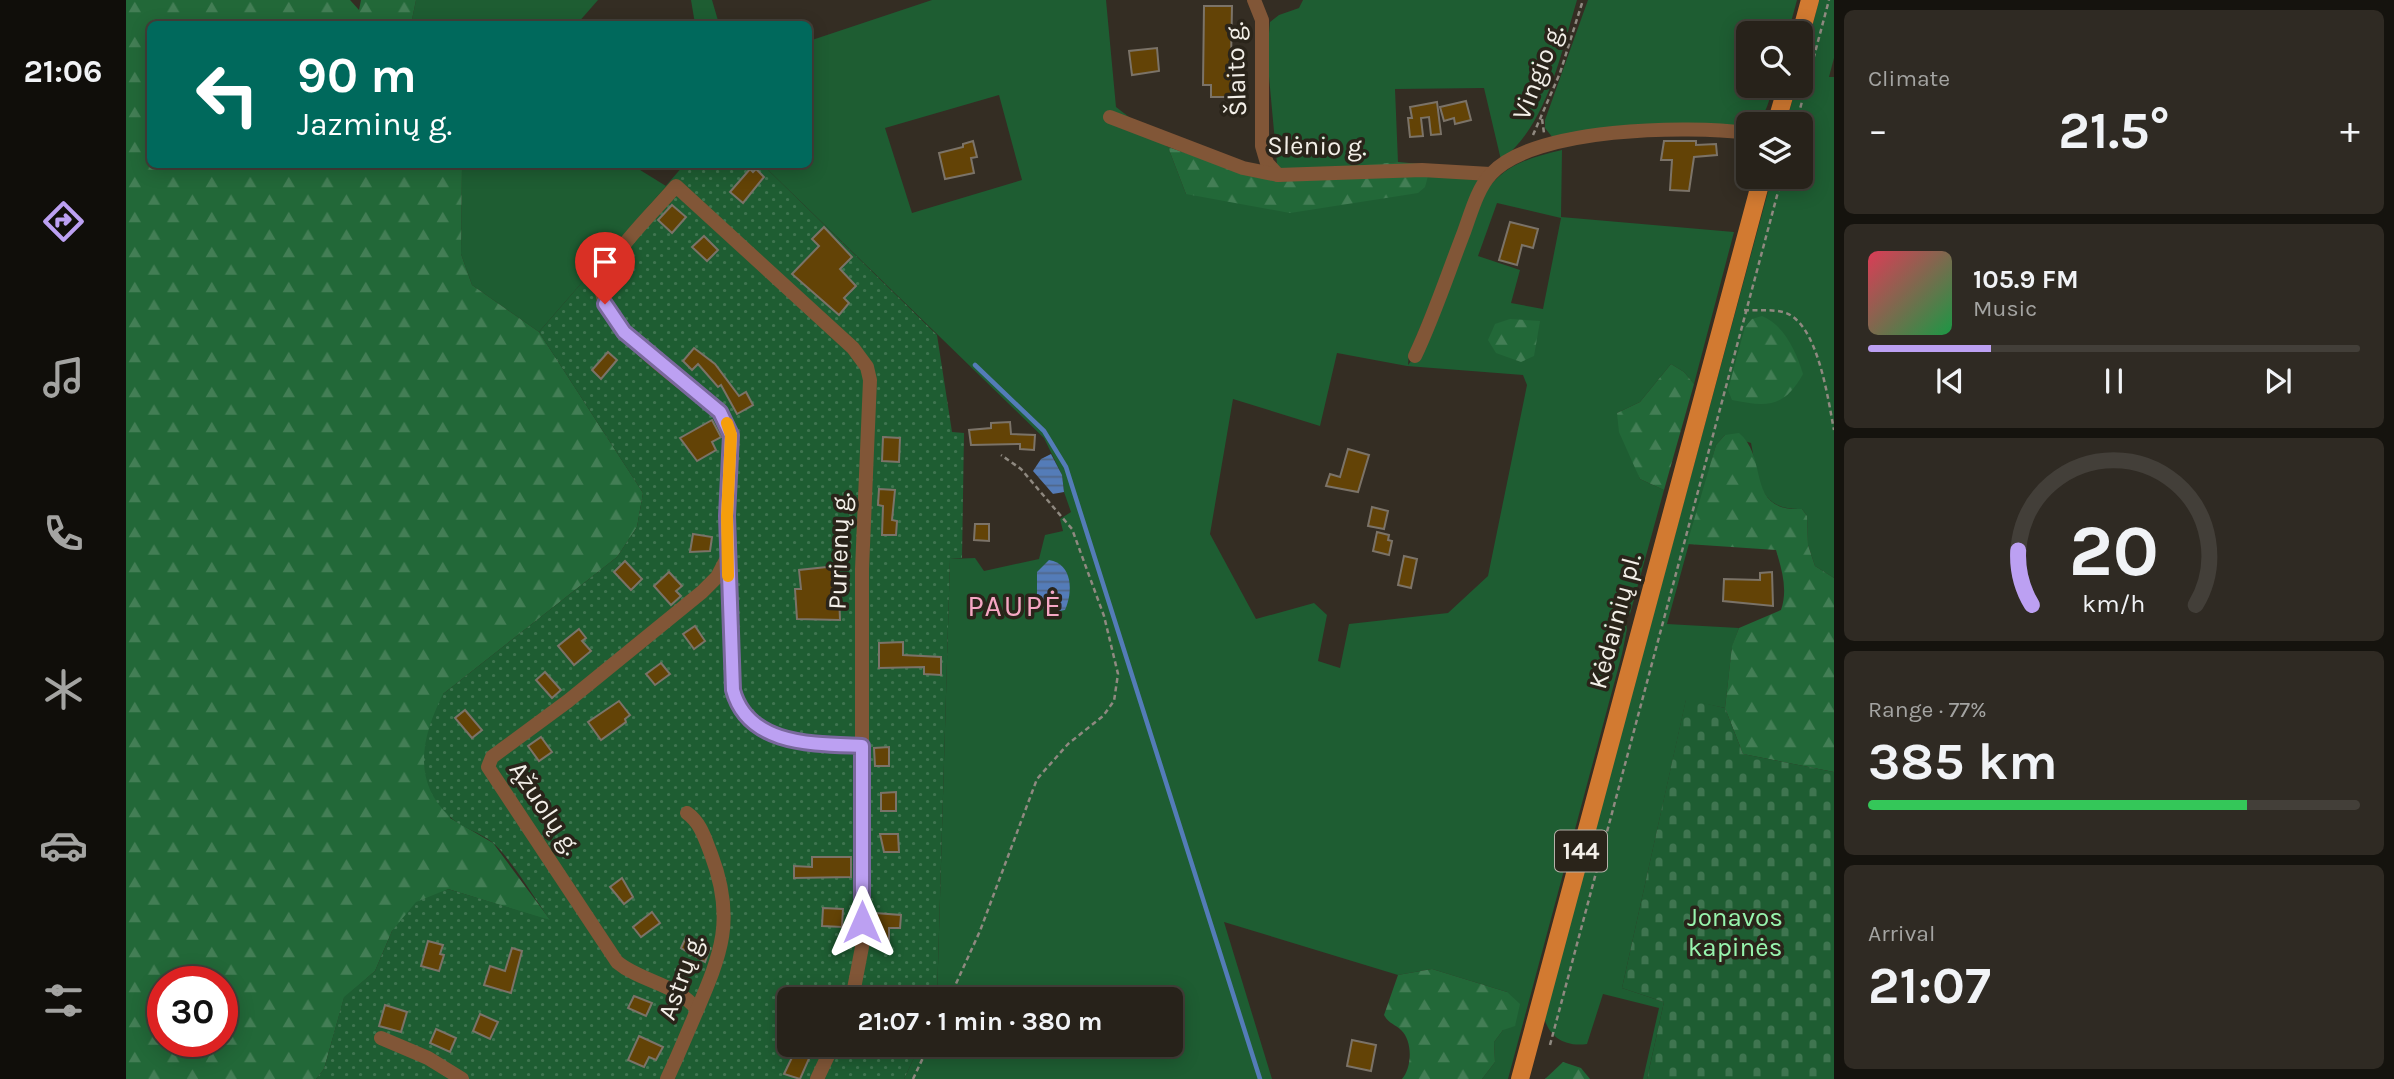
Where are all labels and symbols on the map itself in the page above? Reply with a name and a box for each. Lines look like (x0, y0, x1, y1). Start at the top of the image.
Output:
street label: Vingio g. (1506, 20, 1570, 124)
street label: Šlaito g. (1218, 21, 1253, 117)
street label: Slėnio g. (1267, 130, 1367, 162)
pin (575, 232, 635, 304)
street label: Purienų g. (821, 492, 857, 610)
street label: Kėdainių pl. (1582, 550, 1648, 692)
district label: PAUPĖ (967, 588, 1063, 624)
street label: Ąžuolų g. (503, 755, 587, 861)
road number: 144 (1555, 830, 1607, 872)
position arrow (825, 885, 899, 959)
park label: Jonavos kapinės (1687, 902, 1783, 963)
street label: Astrų g. (651, 930, 711, 1024)
speed limit sign: 30 (147, 966, 238, 1057)

